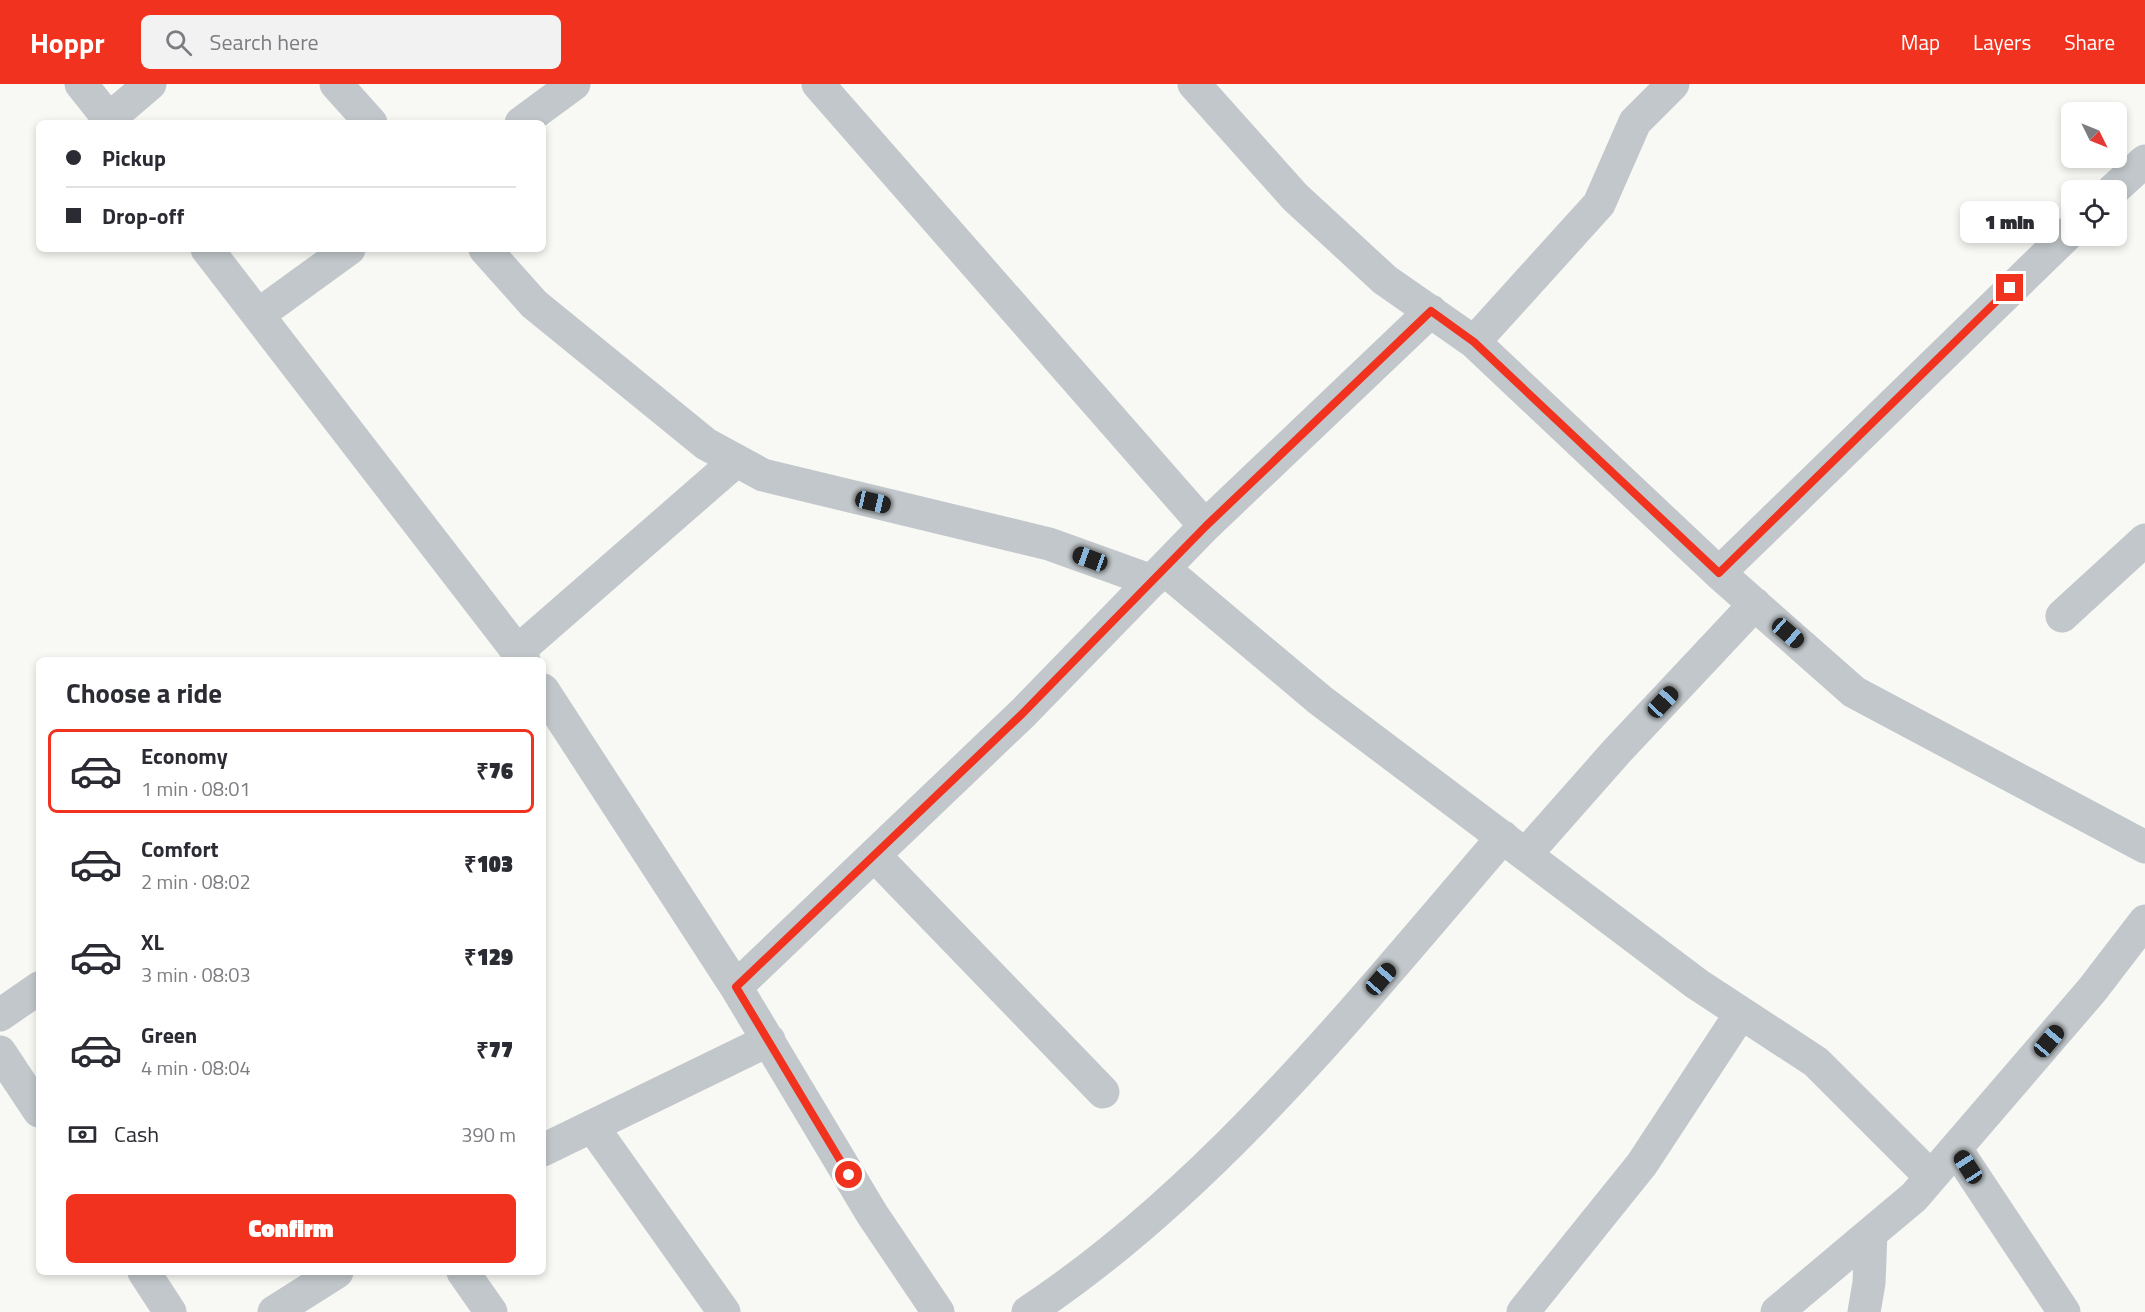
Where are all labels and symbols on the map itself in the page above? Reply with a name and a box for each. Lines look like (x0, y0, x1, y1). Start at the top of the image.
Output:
north arrow (2061, 102, 2127, 168)
callout: 1 min (1960, 201, 2060, 243)
route end (1996, 274, 2023, 301)
car (853, 489, 893, 515)
car (1070, 544, 1110, 574)
car (1769, 614, 1807, 652)
car (1644, 683, 1682, 721)
car (1362, 960, 1400, 998)
car (2031, 1021, 2067, 1061)
car (1951, 1147, 1985, 1187)
route start (835, 1161, 862, 1188)

